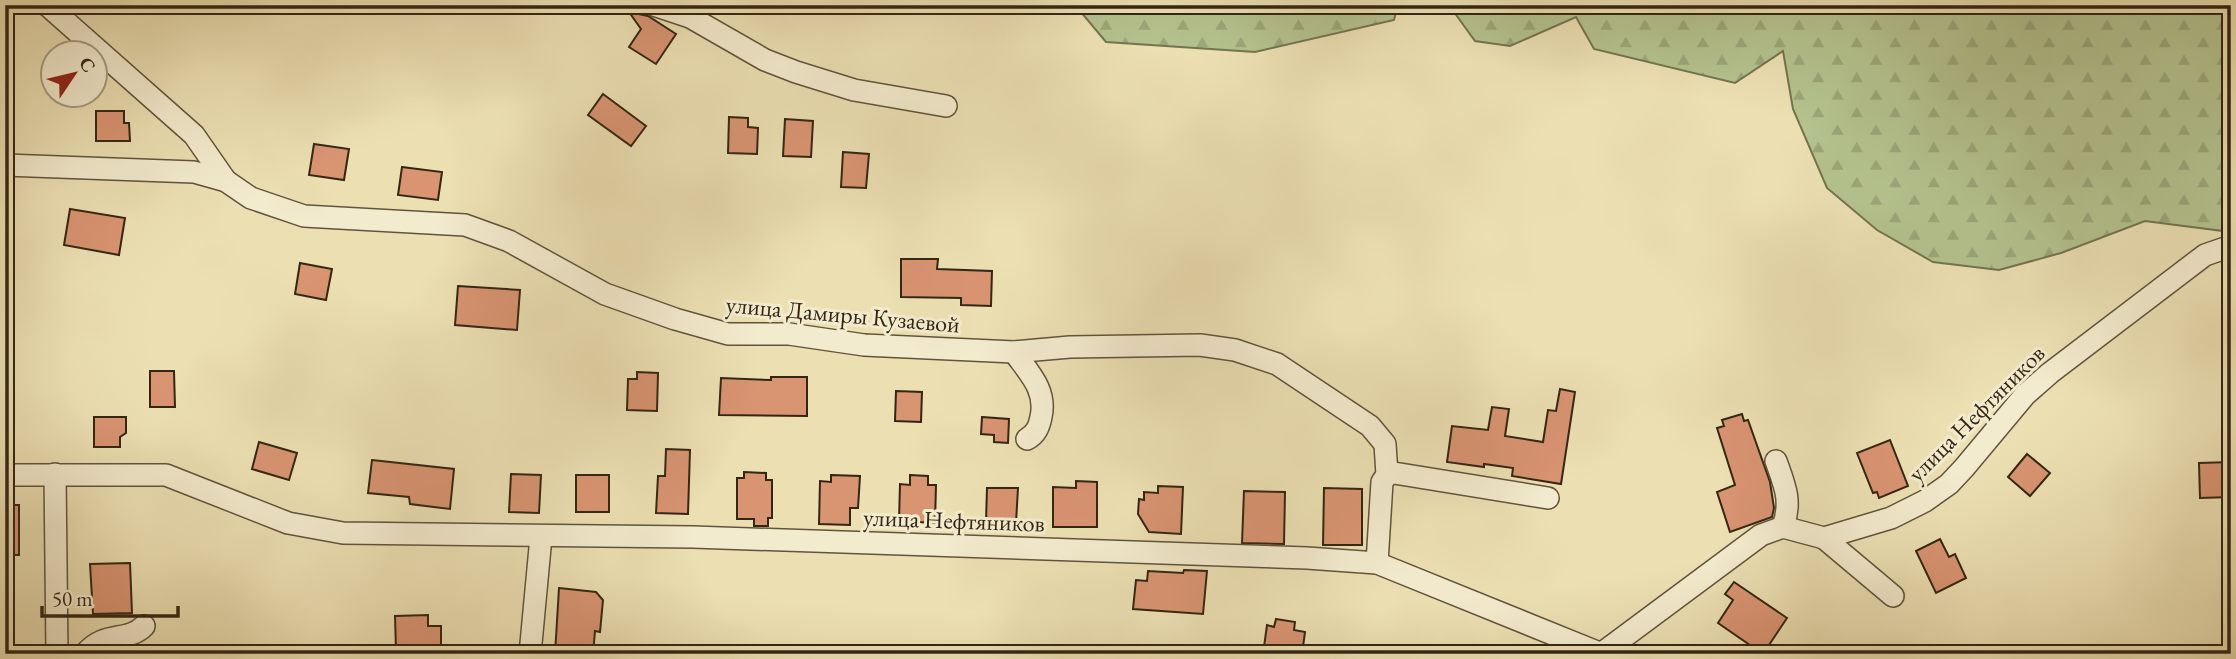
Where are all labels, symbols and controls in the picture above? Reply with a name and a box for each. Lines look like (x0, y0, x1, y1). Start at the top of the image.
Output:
north arrow (38, 38, 108, 108)
text: С (73, 52, 102, 77)
street label: улица Дамиры Кузаевой (725, 288, 962, 340)
street label: улица Нефтяников (1901, 338, 2051, 488)
street label: улица Нефтяников (863, 501, 1045, 539)
scale bar (42, 575, 178, 619)
text: 50 m (52, 585, 93, 612)

